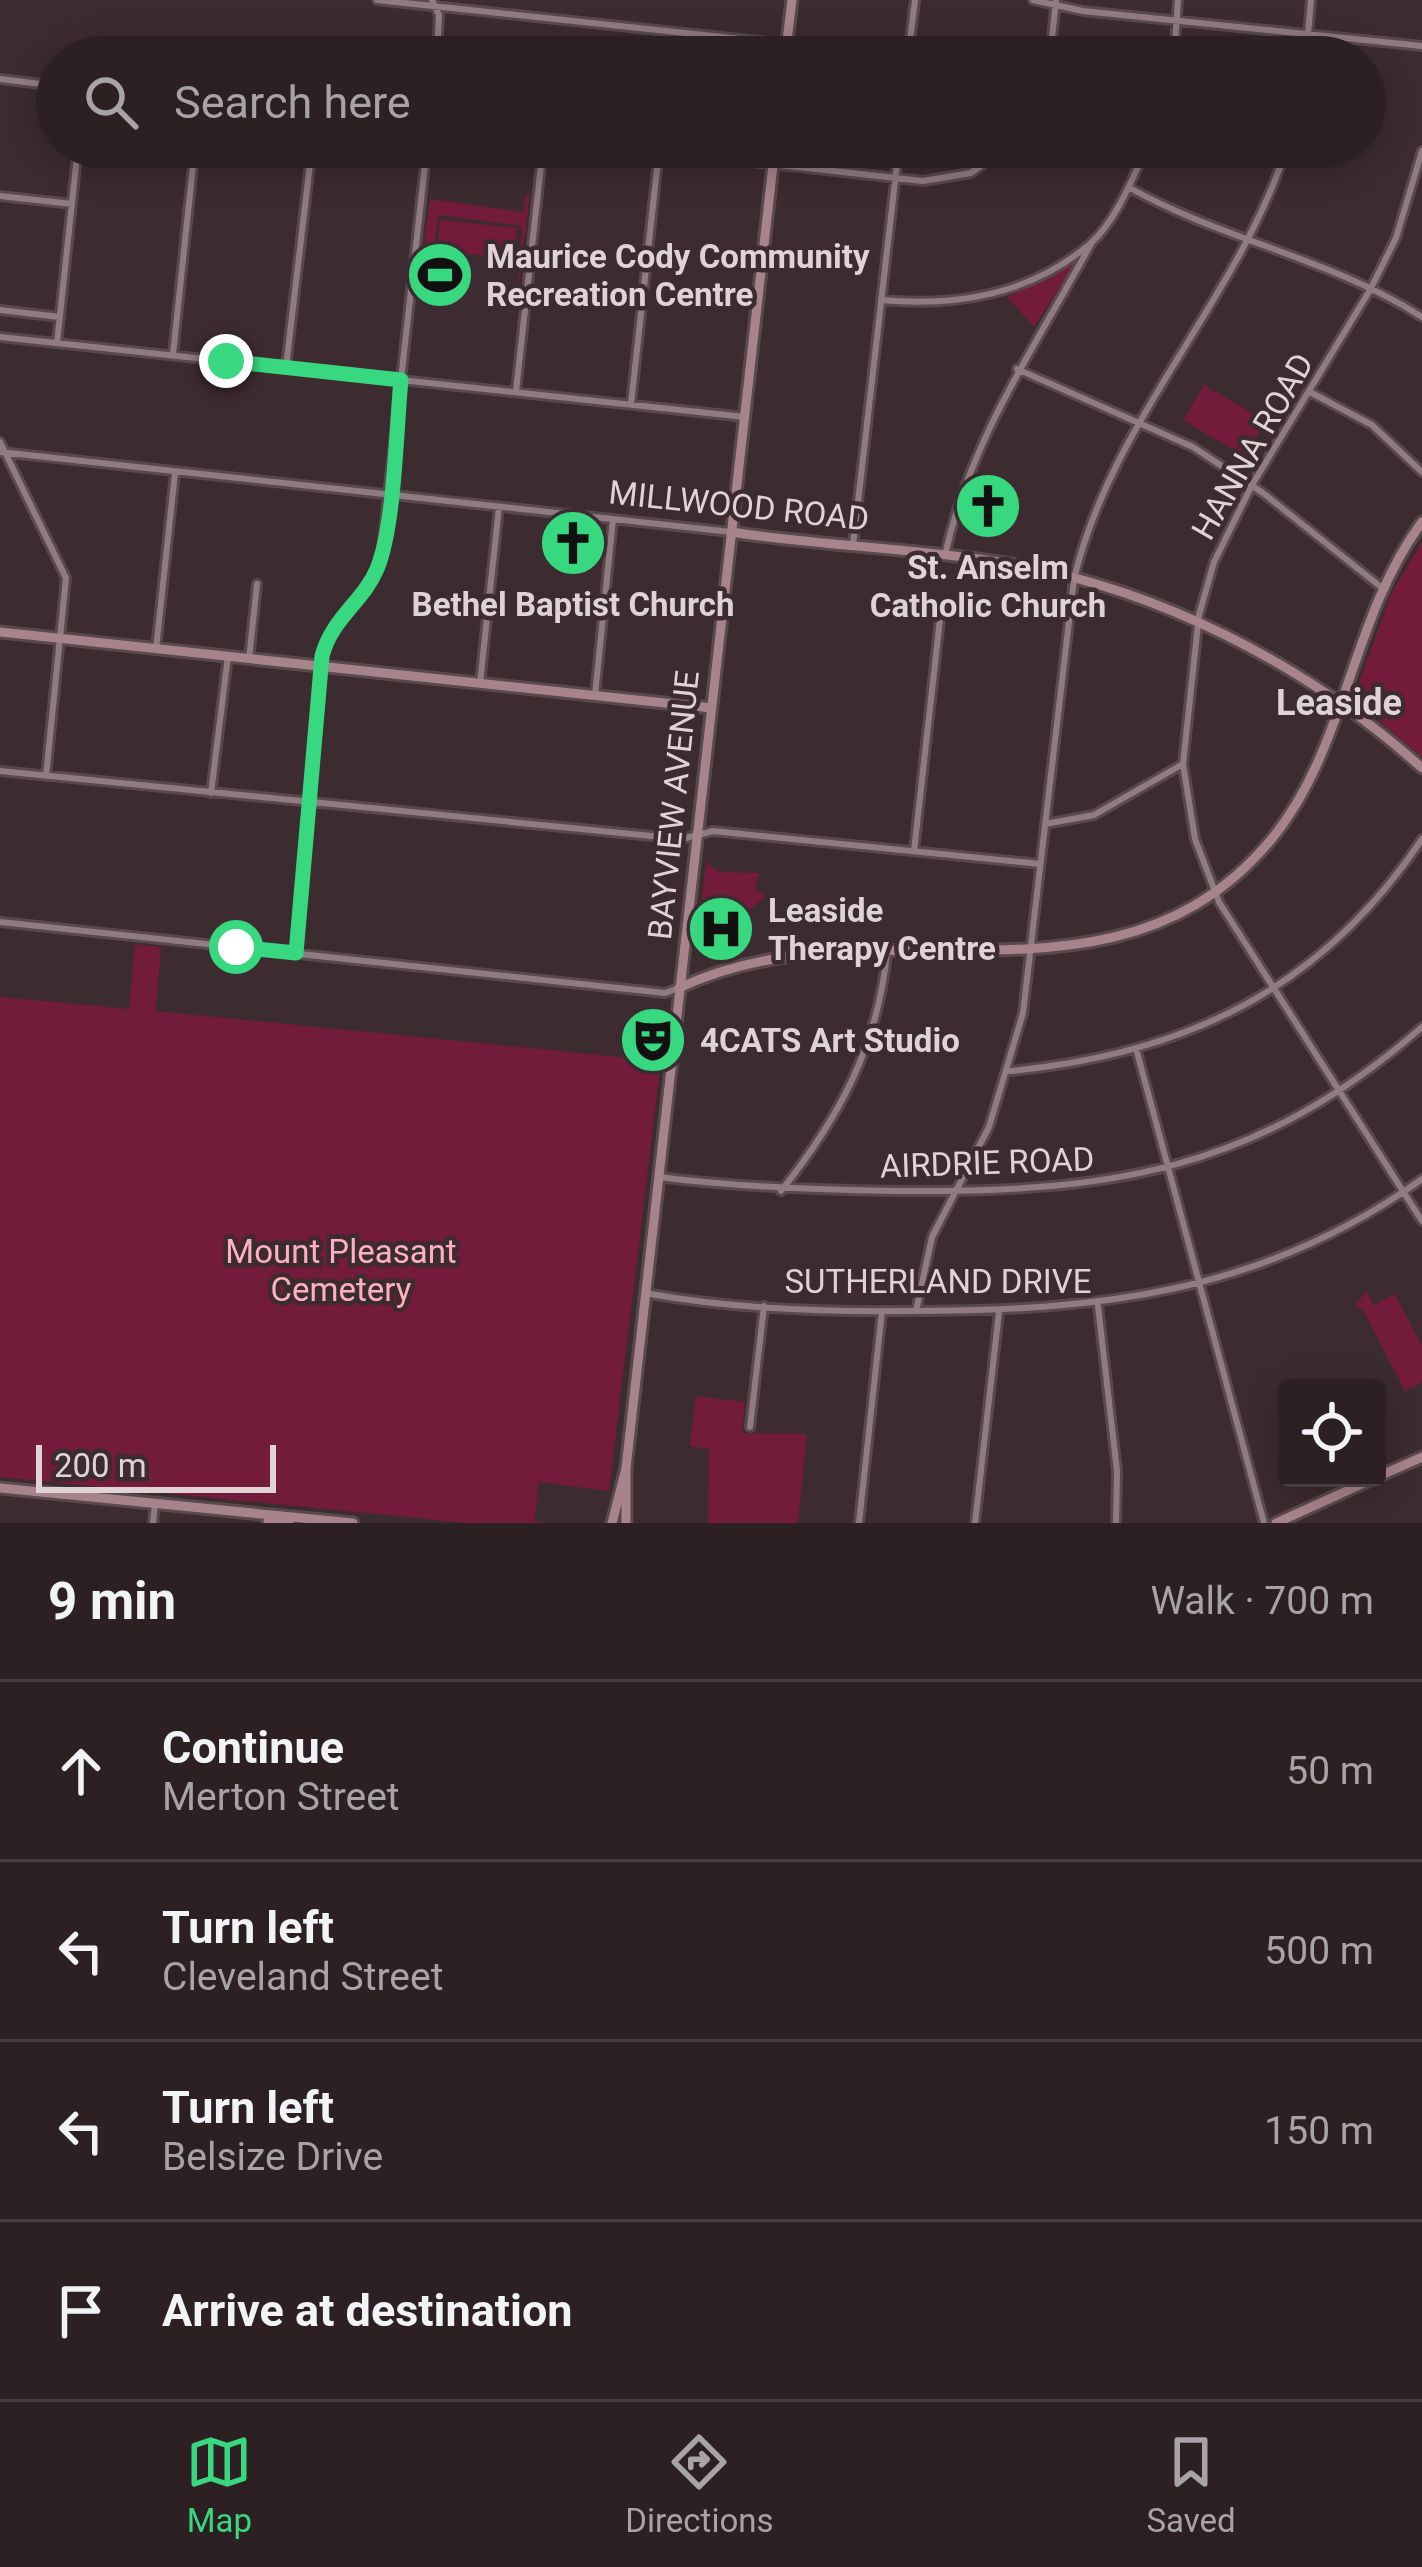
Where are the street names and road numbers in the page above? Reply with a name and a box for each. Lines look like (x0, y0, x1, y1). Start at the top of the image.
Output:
street label: HANNA ROAD (1183, 346, 1321, 546)
street label: MILLWOOD ROAD (607, 472, 871, 539)
street label: BAYVIEW AVENUE (640, 669, 707, 942)
street label: AIRDRIE ROAD (879, 1139, 1095, 1186)
street label: SUTHERLAND DRIVE (784, 1262, 1092, 1301)

